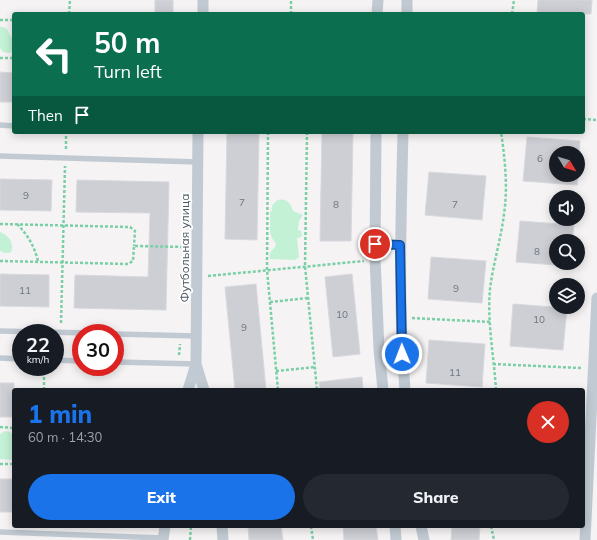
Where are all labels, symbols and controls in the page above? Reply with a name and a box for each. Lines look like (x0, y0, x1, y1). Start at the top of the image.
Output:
text: 50 m (94, 25, 160, 60)
icon: left (28, 28, 80, 80)
text: Turn left (94, 60, 162, 83)
icon: arrive (71, 104, 93, 126)
text: Then (28, 106, 63, 125)
north arrow (549, 146, 585, 182)
map controls (549, 146, 585, 314)
house number: 6 (537, 152, 543, 165)
house number: 9 (23, 189, 29, 202)
button: sound (549, 190, 585, 226)
street label: Футбольная улица (177, 193, 192, 303)
house number: 7 (239, 196, 245, 209)
house number: 8 (333, 198, 339, 211)
house number: 7 (452, 198, 458, 211)
pin (358, 227, 392, 261)
icon: arrive (364, 233, 386, 255)
button: search (549, 234, 585, 270)
house number: 8 (534, 245, 540, 258)
button: layers (549, 278, 585, 314)
house number: 9 (453, 282, 459, 295)
house number: 11 (19, 284, 31, 297)
house number: 10 (336, 308, 348, 321)
house number: 10 (533, 313, 545, 326)
house number: 9 (241, 321, 247, 334)
speed limit sign: 30 (72, 324, 124, 376)
text: 22 (26, 332, 50, 357)
position arrow (381, 333, 423, 375)
text: km/h (27, 353, 49, 366)
house number: 11 (449, 366, 461, 379)
text: 1 min (28, 399, 92, 429)
button: close (527, 401, 569, 443)
text: 60 m · 14:30 (28, 429, 102, 445)
button: Exit (28, 474, 295, 520)
button: Share (303, 474, 569, 520)

